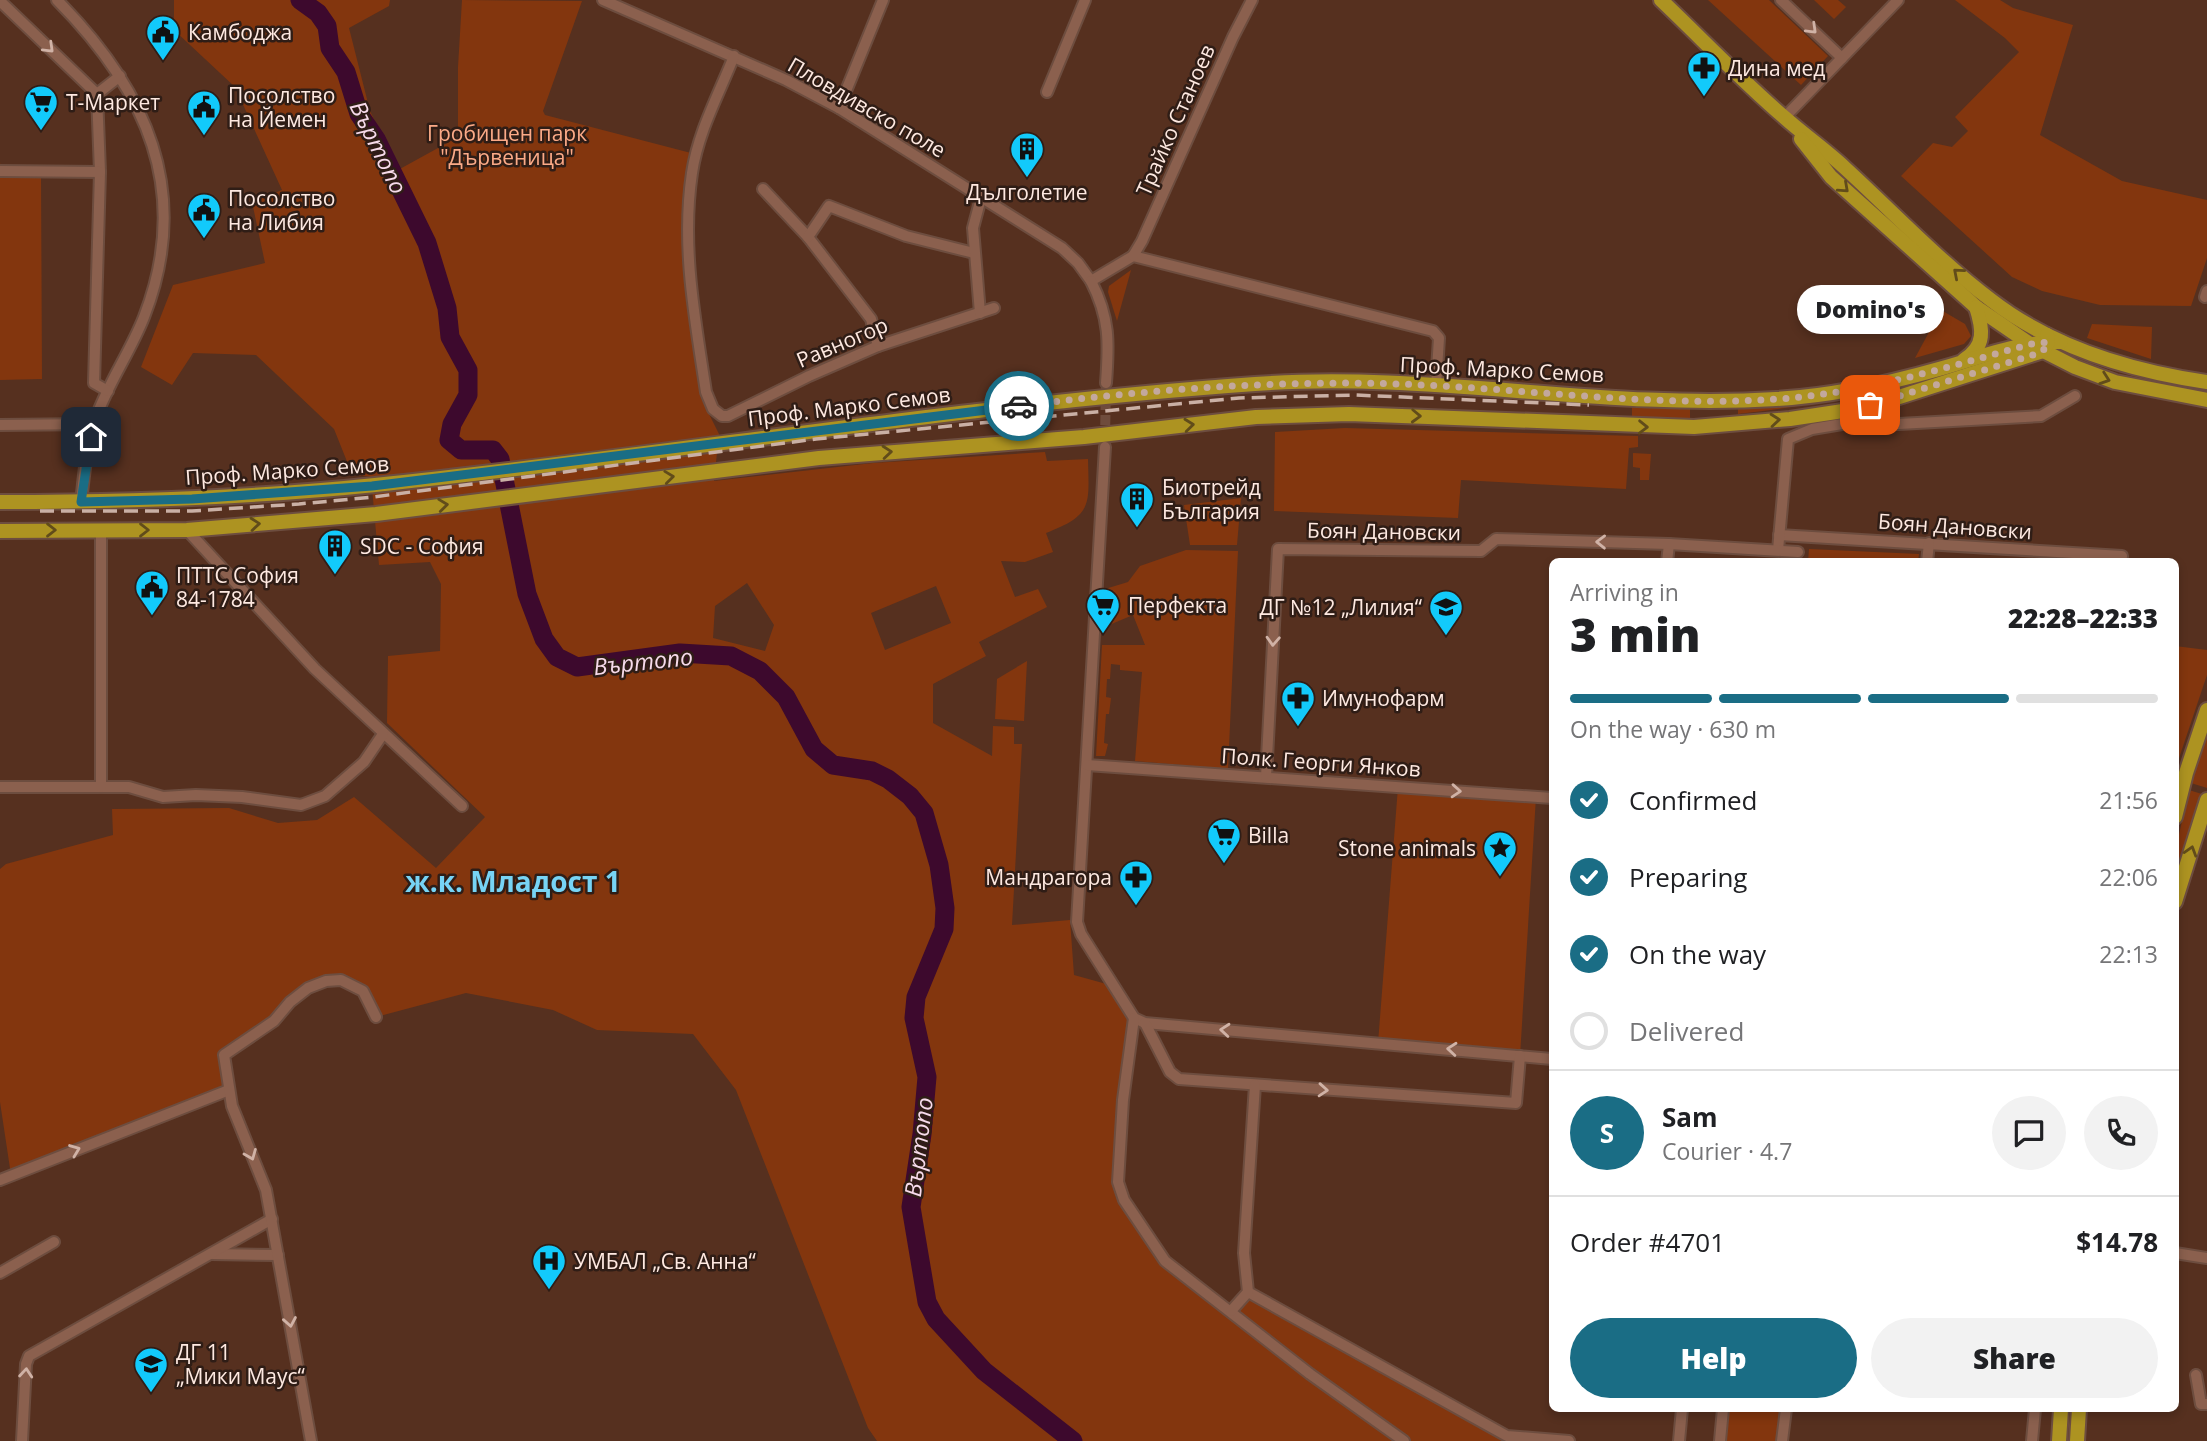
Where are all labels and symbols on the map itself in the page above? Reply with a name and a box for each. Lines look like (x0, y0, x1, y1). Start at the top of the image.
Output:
public building icon: Камбоджа (144, 13, 182, 62)
place label: Камбоджа (188, 18, 292, 46)
one-way arrow (1803, 21, 1816, 34)
one-way arrow (41, 39, 54, 52)
street label: Трайко Станоев (1129, 40, 1221, 200)
pharmacy icon: Дина мед (1685, 49, 1723, 98)
street label: Пловдивско поле (783, 50, 951, 164)
place label: Дина мед (1728, 54, 1825, 82)
place label: Посолство на Йемен (228, 81, 335, 133)
supermarket icon: Т-Маркет (22, 83, 60, 132)
place label: Т-Маркет (66, 88, 160, 116)
public building icon: Посолство на Йемен (185, 88, 223, 137)
water label: Въртопо (343, 95, 415, 199)
park label: Гробищен парк "Дървеница" (427, 119, 587, 171)
building icon: Дълголетие (1008, 130, 1046, 179)
place label: Дълголетие (966, 178, 1088, 206)
one-way arrow (1836, 180, 1849, 192)
place label: Посолство на Либия (228, 184, 335, 236)
public building icon: Посолство на Либия (185, 191, 223, 240)
one-way arrow (1953, 269, 1966, 281)
callout: Domino's (1797, 286, 1944, 335)
street label: Равногор (792, 310, 892, 374)
street label: Проф. Марко Семов (1399, 350, 1605, 388)
courier (984, 371, 1054, 441)
one-way arrow (2099, 371, 2111, 385)
pin (1840, 375, 1900, 435)
street label: Проф. Марко Семов (746, 380, 952, 432)
pin (61, 407, 121, 467)
one-way arrow (1410, 409, 1421, 424)
one-way arrow (1770, 413, 1781, 428)
one-way arrow (1184, 418, 1195, 433)
one-way arrow (1638, 419, 1649, 434)
one-way arrow (881, 445, 892, 460)
street label: Проф. Марко Семов (184, 449, 390, 491)
one-way arrow (663, 469, 675, 484)
place label: Биотрейд България (1162, 473, 1261, 525)
building icon: Биотрейд България (1118, 480, 1156, 529)
one-way arrow (437, 498, 449, 513)
street label: Боян Дановски (1877, 507, 2033, 545)
street label: Боян Дановски (1307, 516, 1461, 546)
one-way arrow (250, 517, 261, 532)
one-way arrow (46, 522, 56, 538)
one-way arrow (139, 522, 150, 538)
building icon: SDC - София (316, 527, 354, 576)
place label: SDC - София (360, 532, 484, 560)
one-way arrow (1595, 534, 1606, 550)
place label: ПТТС София 84-1784 (176, 561, 299, 613)
public building icon: ПТТС София 84-1784 (133, 568, 171, 617)
supermarket icon: Перфекта (1084, 586, 1122, 635)
school or university icon: ДГ №12 „Лилия“ (1427, 588, 1465, 637)
place label: Перфекта (1128, 591, 1227, 619)
place label: ДГ №12 „Лилия“ (1259, 593, 1423, 621)
one-way arrow (1265, 636, 1280, 647)
water label: Въртопо (592, 640, 694, 682)
pharmacy icon: Имунофарм (1279, 679, 1317, 728)
place label: Имунофарм (1322, 684, 1445, 712)
street label: Полк. Георги Янков (1220, 741, 1422, 783)
one-way arrow (1451, 783, 1462, 798)
supermarket icon: Billa (1205, 816, 1243, 865)
place label: Billa (1248, 821, 1289, 849)
place icon: Stone animals (1481, 829, 1519, 878)
place label: Stone animals (1338, 834, 1476, 862)
one-way arrow (2183, 845, 2197, 857)
pharmacy icon: Мандрагора (1117, 858, 1155, 907)
district label: ж.к. Младост 1 (405, 862, 621, 900)
place label: Мандрагора (985, 863, 1112, 891)
one-way arrow (1219, 1022, 1231, 1037)
one-way arrow (1446, 1042, 1457, 1057)
one-way arrow (1318, 1082, 1329, 1097)
water label: Въртопо (896, 1095, 940, 1199)
one-way arrow (68, 1144, 80, 1158)
one-way arrow (243, 1148, 257, 1160)
hospital icon: УМБАЛ „Св. Анна“ (530, 1242, 568, 1291)
place label: УМБАЛ „Св. Анна“ (574, 1247, 757, 1275)
one-way arrow (281, 1316, 296, 1328)
place label: ДГ 11 „Мики Маус“ (176, 1338, 306, 1390)
school or university icon: ДГ 11 „Мики Маус“ (132, 1345, 170, 1394)
one-way arrow (18, 1367, 33, 1378)

